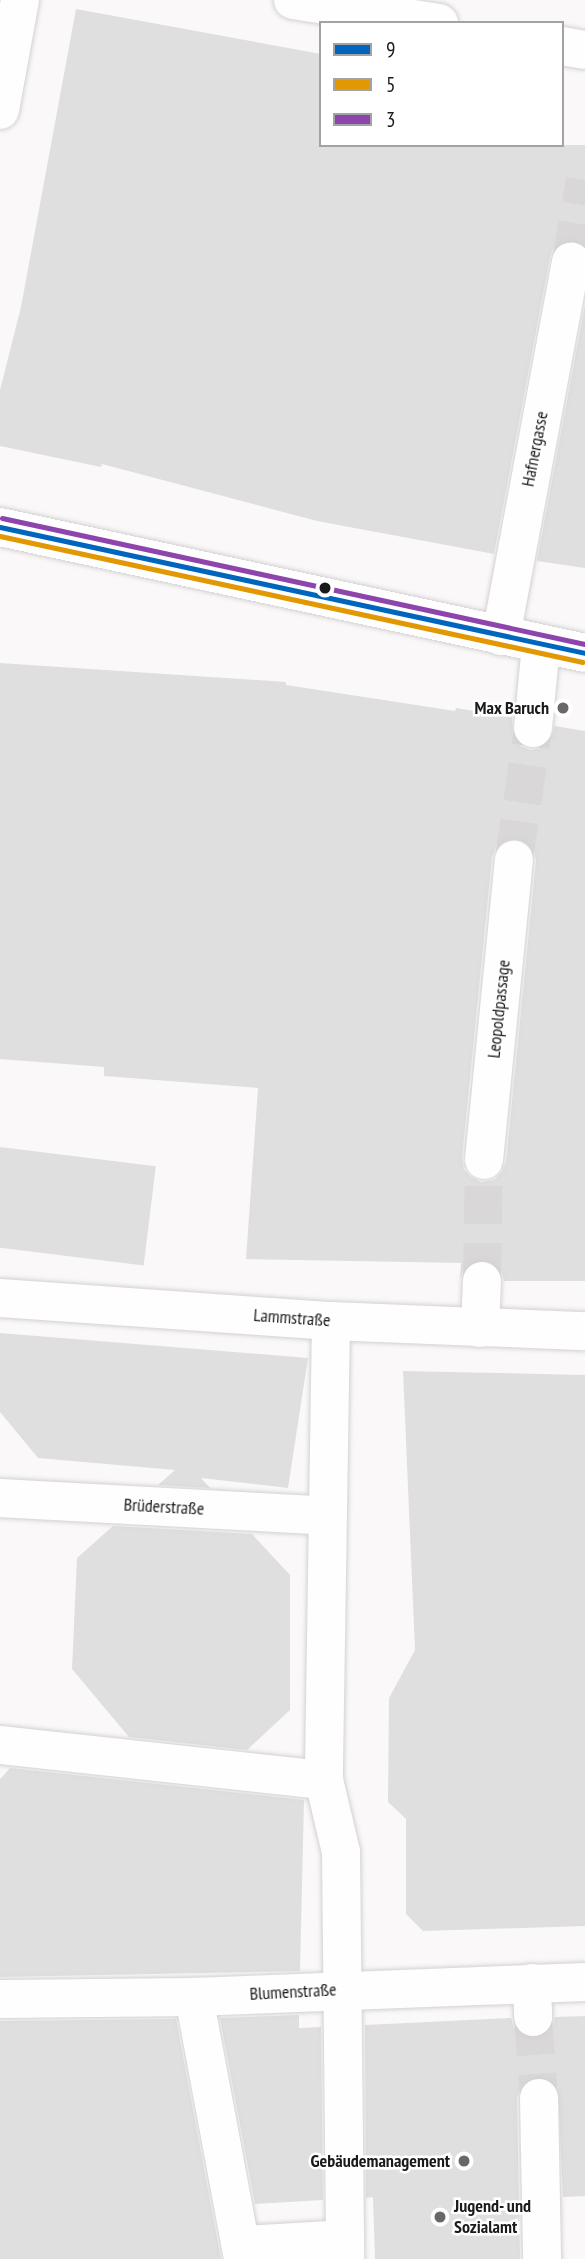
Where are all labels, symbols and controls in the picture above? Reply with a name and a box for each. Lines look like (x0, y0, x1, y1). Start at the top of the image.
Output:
legend (319, 21, 564, 147)
text: 9 (386, 36, 395, 63)
text: 5 (386, 71, 395, 98)
text: 3 (386, 106, 395, 133)
street label: Hafnergasse (517, 409, 553, 489)
unlabelled marker (318, 581, 332, 595)
place label: Max Baruch (474, 697, 549, 719)
marker: Max Baruch (555, 700, 571, 716)
street label: Leopoldpassage (483, 959, 515, 1059)
street label: Lammstraße (253, 1305, 331, 1331)
street label: Brüderstraße (123, 1494, 205, 1520)
street label: Blumenstraße (249, 1979, 337, 2005)
place label: Gebäudemanagement (311, 2150, 450, 2172)
marker: Gebäudemanagement (456, 2153, 472, 2169)
place label: Jugend- und Sozialamt (454, 2196, 532, 2238)
marker: Jugend- und Sozialamt (432, 2209, 448, 2225)

